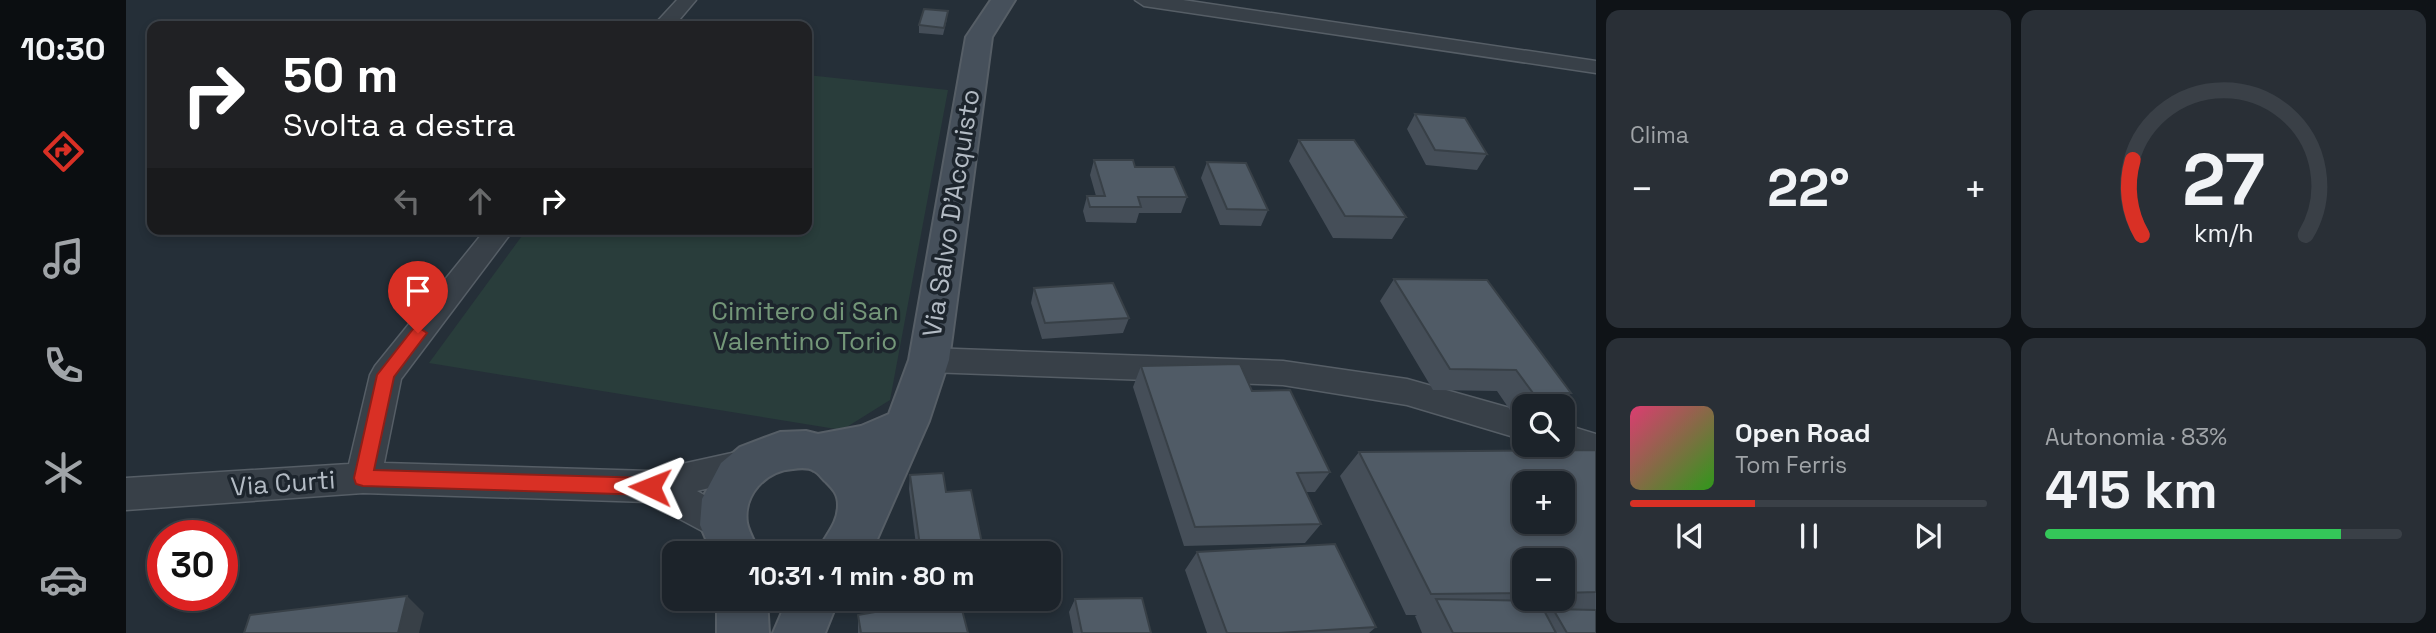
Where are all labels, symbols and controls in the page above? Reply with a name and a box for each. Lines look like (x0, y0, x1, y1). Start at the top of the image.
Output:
text: 10:30 (21, 29, 105, 69)
text: 50 m (283, 44, 398, 106)
icon: right (168, 49, 259, 140)
street label: Via Salvo D'Acquisto (915, 87, 987, 339)
text: Svolta a destra (283, 105, 515, 145)
text: Clima (1630, 120, 1689, 150)
icon: directions (39, 127, 88, 176)
text: 27 (2182, 133, 2265, 226)
text: 22° (1767, 155, 1850, 221)
text: − (1630, 165, 1654, 213)
text: + (1963, 165, 1987, 213)
icon: left (388, 182, 426, 220)
icon: ahead (461, 182, 499, 220)
icon: right (534, 182, 572, 220)
text: km/h (2194, 217, 2253, 249)
icon: music (39, 234, 88, 283)
pin (388, 261, 448, 333)
icon: arrive (399, 272, 437, 310)
park label: Cimitero di San Valentino Torio (711, 294, 899, 358)
icon: phone (39, 341, 88, 390)
map controls (1512, 394, 1575, 611)
button: search (1512, 394, 1575, 457)
text: Open Road (1735, 416, 1871, 450)
text: Autonomia · 83% (2045, 422, 2227, 452)
icon: climate (39, 448, 88, 497)
position arrow (613, 450, 687, 524)
text: Tom Ferris (1735, 450, 1847, 480)
text: 415 km (2045, 457, 2218, 523)
street label: Via Curti (230, 462, 336, 504)
button: + (1512, 471, 1575, 534)
icon: previous (1671, 517, 1709, 555)
icon: pause (1790, 517, 1828, 555)
icon: next (1909, 517, 1947, 555)
speed limit sign: 30 (147, 520, 238, 611)
button: − (1512, 548, 1575, 611)
icon: car (39, 555, 88, 604)
text: 10:31 · 1 min · 80 m (749, 559, 974, 593)

